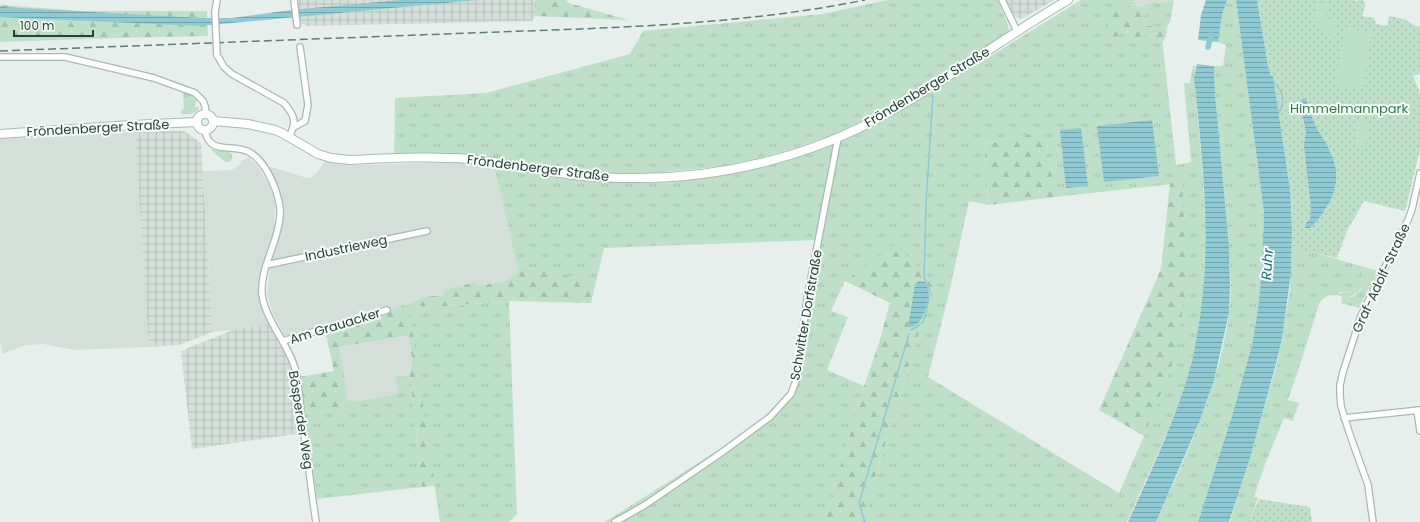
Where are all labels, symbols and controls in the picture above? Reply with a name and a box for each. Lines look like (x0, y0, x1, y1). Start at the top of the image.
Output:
scale bar (14, 12, 93, 38)
text: 100 m (20, 17, 54, 34)
street label: Fröndenberger Straße (861, 42, 993, 132)
park label: Himmelmannpark (1290, 99, 1408, 118)
street label: Fröndenberger Straße (26, 115, 170, 141)
street label: Fröndenberger Straße (466, 150, 610, 186)
street label: Graf-Adolf-Straße (1347, 220, 1415, 336)
street label: Industrieweg (303, 230, 389, 266)
water label: Ruhr (1256, 247, 1278, 280)
street label: Schwitter Dorfstraße (785, 248, 827, 382)
street label: Am Grauacker (287, 303, 383, 349)
street label: Bösperder Weg (284, 369, 318, 471)

